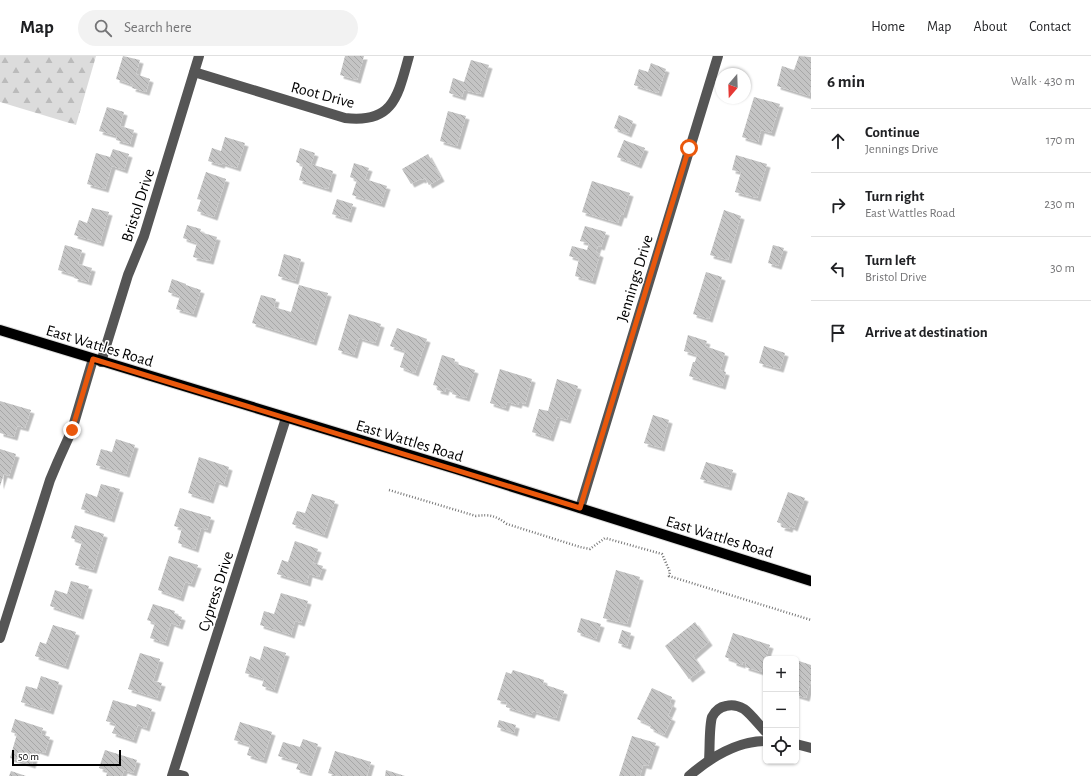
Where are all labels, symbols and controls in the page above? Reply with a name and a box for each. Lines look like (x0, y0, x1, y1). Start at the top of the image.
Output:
search box (78, 10, 358, 46)
icon: search (92, 17, 114, 39)
text: Map (20, 18, 54, 37)
text: Search here (124, 20, 192, 35)
text: Home (871, 20, 905, 34)
text: Map (927, 20, 951, 34)
text: About (973, 20, 1007, 34)
text: Contact (1029, 20, 1071, 34)
north arrow (715, 68, 751, 104)
text: 6 min (827, 73, 865, 90)
text: Walk · 430 m (1011, 75, 1075, 88)
street label: Root Drive (289, 79, 356, 111)
text: Continue (865, 125, 920, 140)
icon: ahead (827, 130, 849, 152)
text: 170 m (1046, 134, 1075, 147)
route start (680, 139, 698, 157)
text: Jennings Drive (865, 143, 938, 156)
street label: Bristol Drive (119, 167, 157, 244)
text: Turn right (865, 189, 924, 204)
icon: right (827, 194, 849, 216)
text: 230 m (1044, 198, 1075, 211)
text: East Wattles Road (865, 207, 955, 220)
street label: Jennings Drive (614, 233, 656, 324)
text: Turn left (865, 253, 916, 268)
icon: left (827, 258, 849, 280)
text: 30 m (1050, 262, 1075, 275)
text: Bristol Drive (865, 271, 927, 284)
street label: East Wattles Road (44, 322, 155, 370)
icon: arrive (827, 322, 849, 344)
text: Arrive at destination (865, 325, 988, 340)
street label: East Wattles Road (354, 417, 465, 465)
route end (63, 421, 81, 439)
street label: East Wattles Road (664, 513, 775, 561)
street label: Cypress Drive (195, 549, 237, 634)
map controls (763, 656, 799, 764)
button: + (763, 656, 799, 692)
button: − (763, 692, 799, 728)
button: locate (763, 728, 799, 764)
scale bar (12, 748, 121, 767)
text: 50 m (18, 751, 39, 762)

